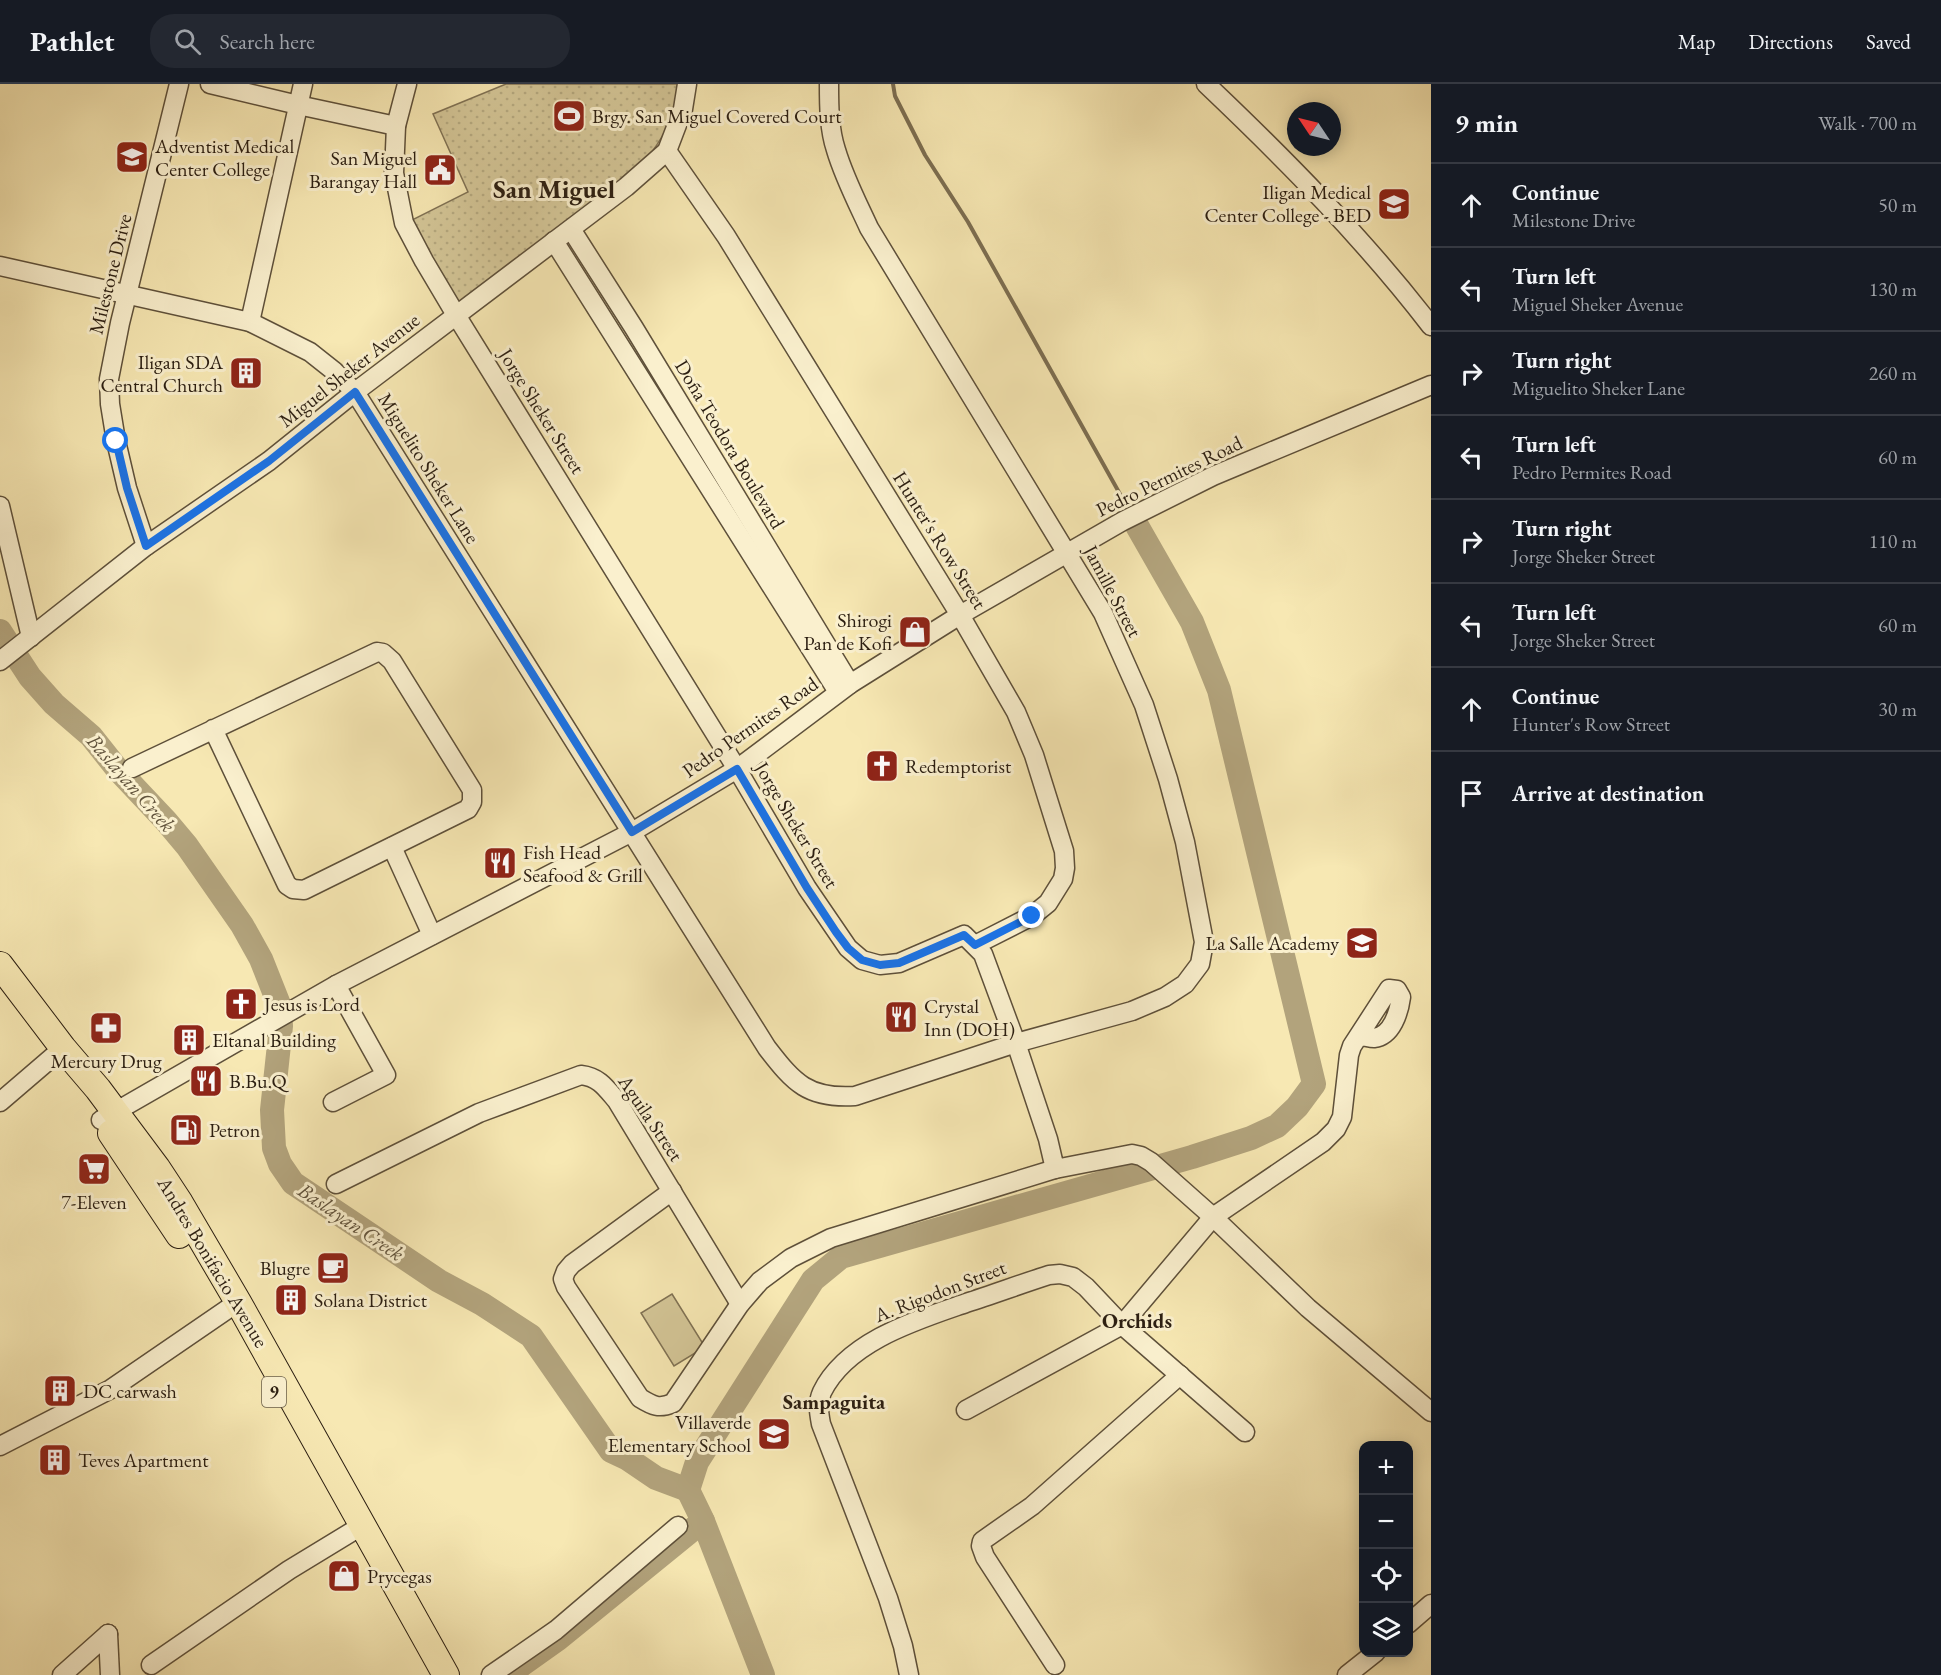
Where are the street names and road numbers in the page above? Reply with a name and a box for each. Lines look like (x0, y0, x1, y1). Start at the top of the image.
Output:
street label: Milestone Drive (82, 211, 138, 337)
street label: Miguel Sheker Avenue (273, 307, 425, 433)
street label: Jorge Sheker Street (492, 342, 591, 479)
street label: Doña Teodora Boulevard (669, 355, 791, 534)
street label: Miguelito Sheker Lane (372, 388, 486, 548)
street label: Pedro Permites Road (1092, 429, 1247, 523)
street label: Hunter's Row Street (887, 466, 993, 614)
street label: Jamille Street (1077, 539, 1148, 642)
street label: Pedro Permites Road (677, 670, 824, 783)
street label: Jorge Sheker Street (748, 755, 845, 894)
street label: Aguila Street (612, 1069, 690, 1167)
street label: Andres Bonifacio Avenue (151, 1171, 274, 1352)
street label: A. Rigodon Street (870, 1254, 1010, 1328)
road number: 9 (262, 1377, 286, 1407)

